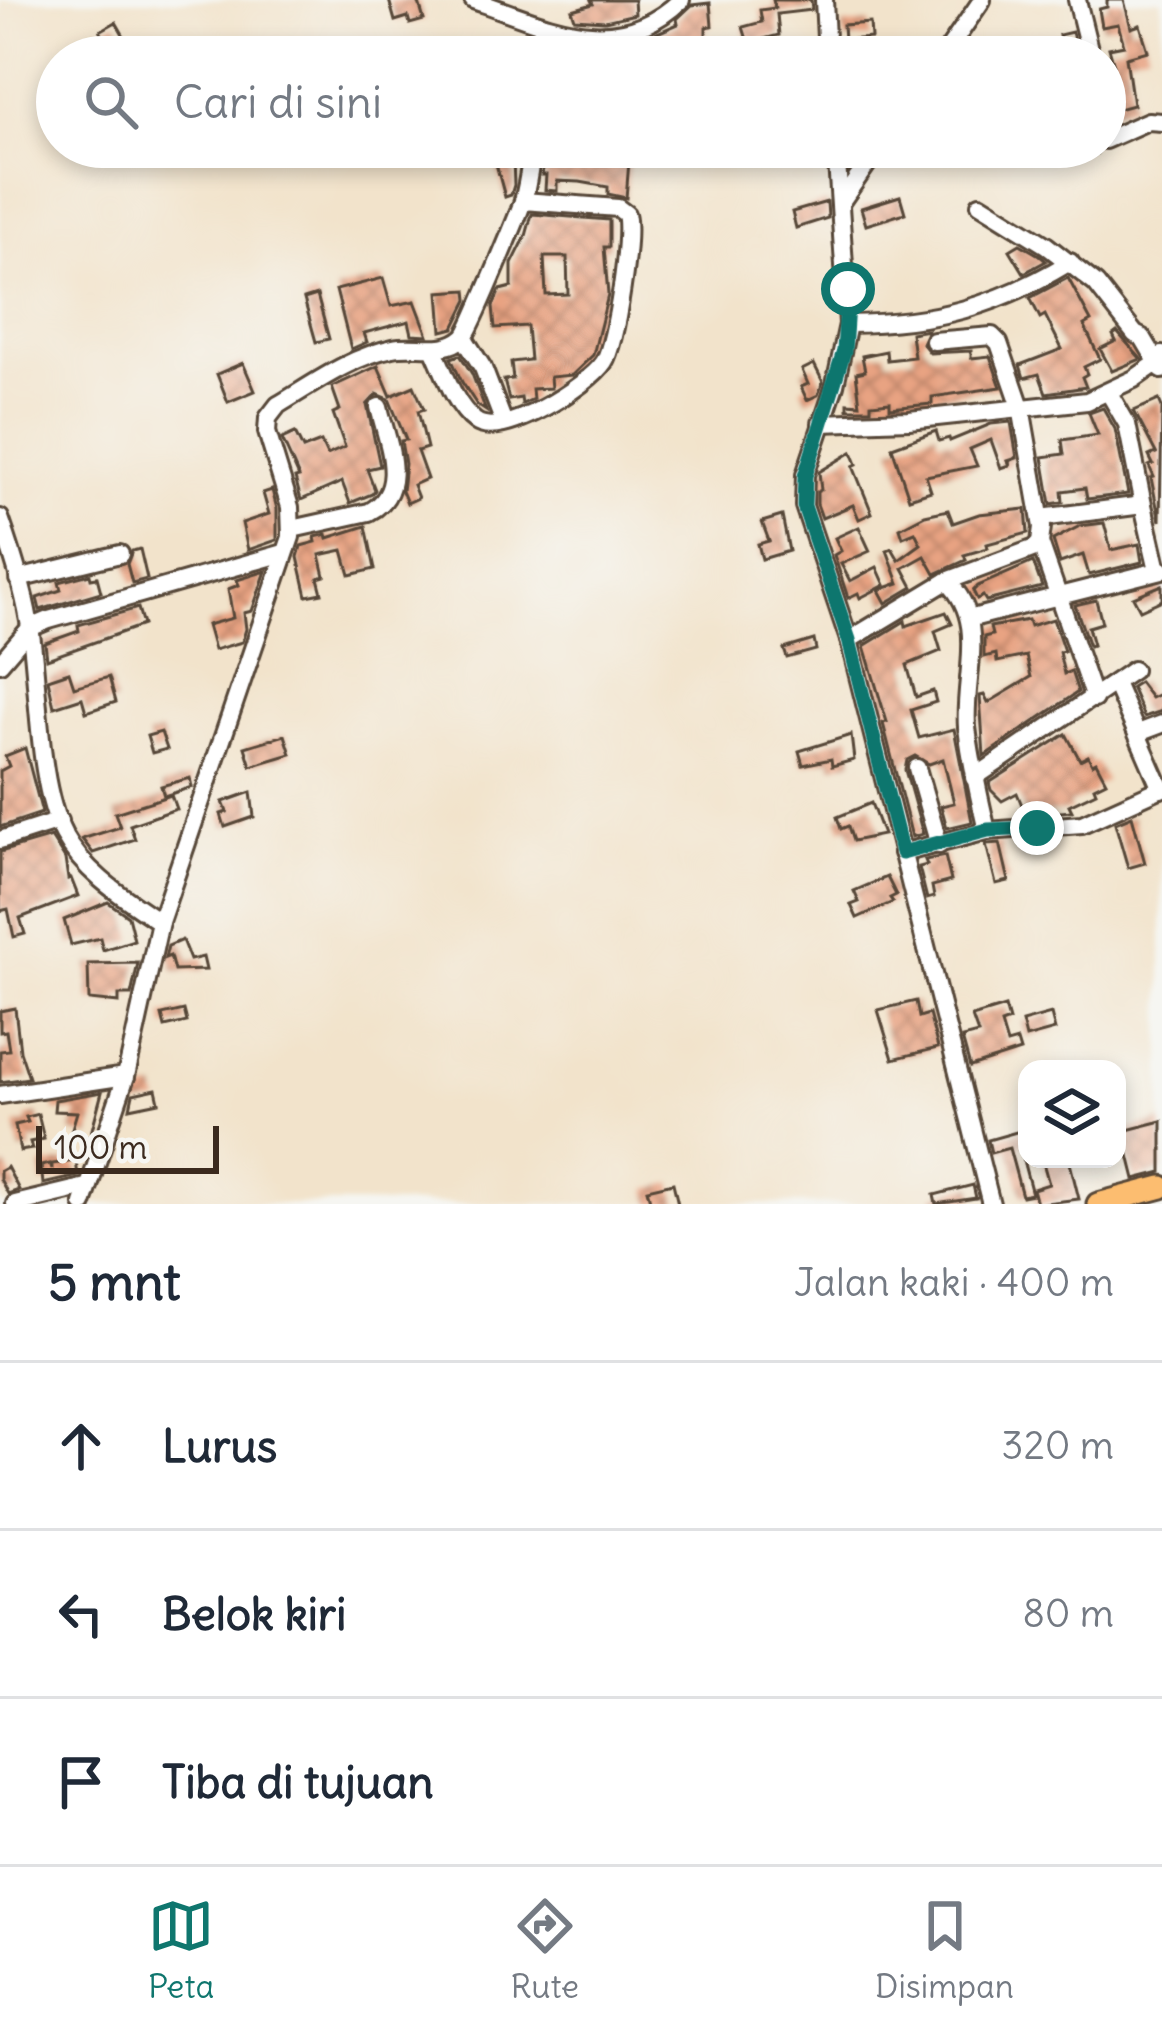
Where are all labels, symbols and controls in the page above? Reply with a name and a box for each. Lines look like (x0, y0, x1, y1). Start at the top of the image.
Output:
search box (36, 36, 1126, 168)
icon: search (78, 69, 144, 135)
text: Cari di sini (174, 74, 382, 130)
route start (821, 262, 875, 316)
route end (1010, 801, 1064, 855)
map controls (1018, 1060, 1126, 1168)
button: layers (1018, 1060, 1126, 1168)
scale bar (36, 1120, 219, 1173)
text: 100 m (54, 1126, 147, 1168)
text: 5 mnt (48, 1250, 180, 1314)
text: Jalan kaki · 400 m (794, 1258, 1114, 1307)
icon: ahead (48, 1413, 114, 1479)
text: Lurus (162, 1418, 277, 1474)
text: 320 m (1001, 1421, 1114, 1470)
icon: left (48, 1581, 114, 1647)
text: Belok kiri (162, 1586, 346, 1642)
text: 80 m (1022, 1589, 1114, 1638)
icon: arrive (48, 1749, 114, 1815)
text: Tiba di tujuan (162, 1754, 433, 1810)
tab: Peta (148, 1893, 214, 2007)
tab: Rute (510, 1893, 579, 2007)
tab: Disimpan (875, 1893, 1014, 2007)

